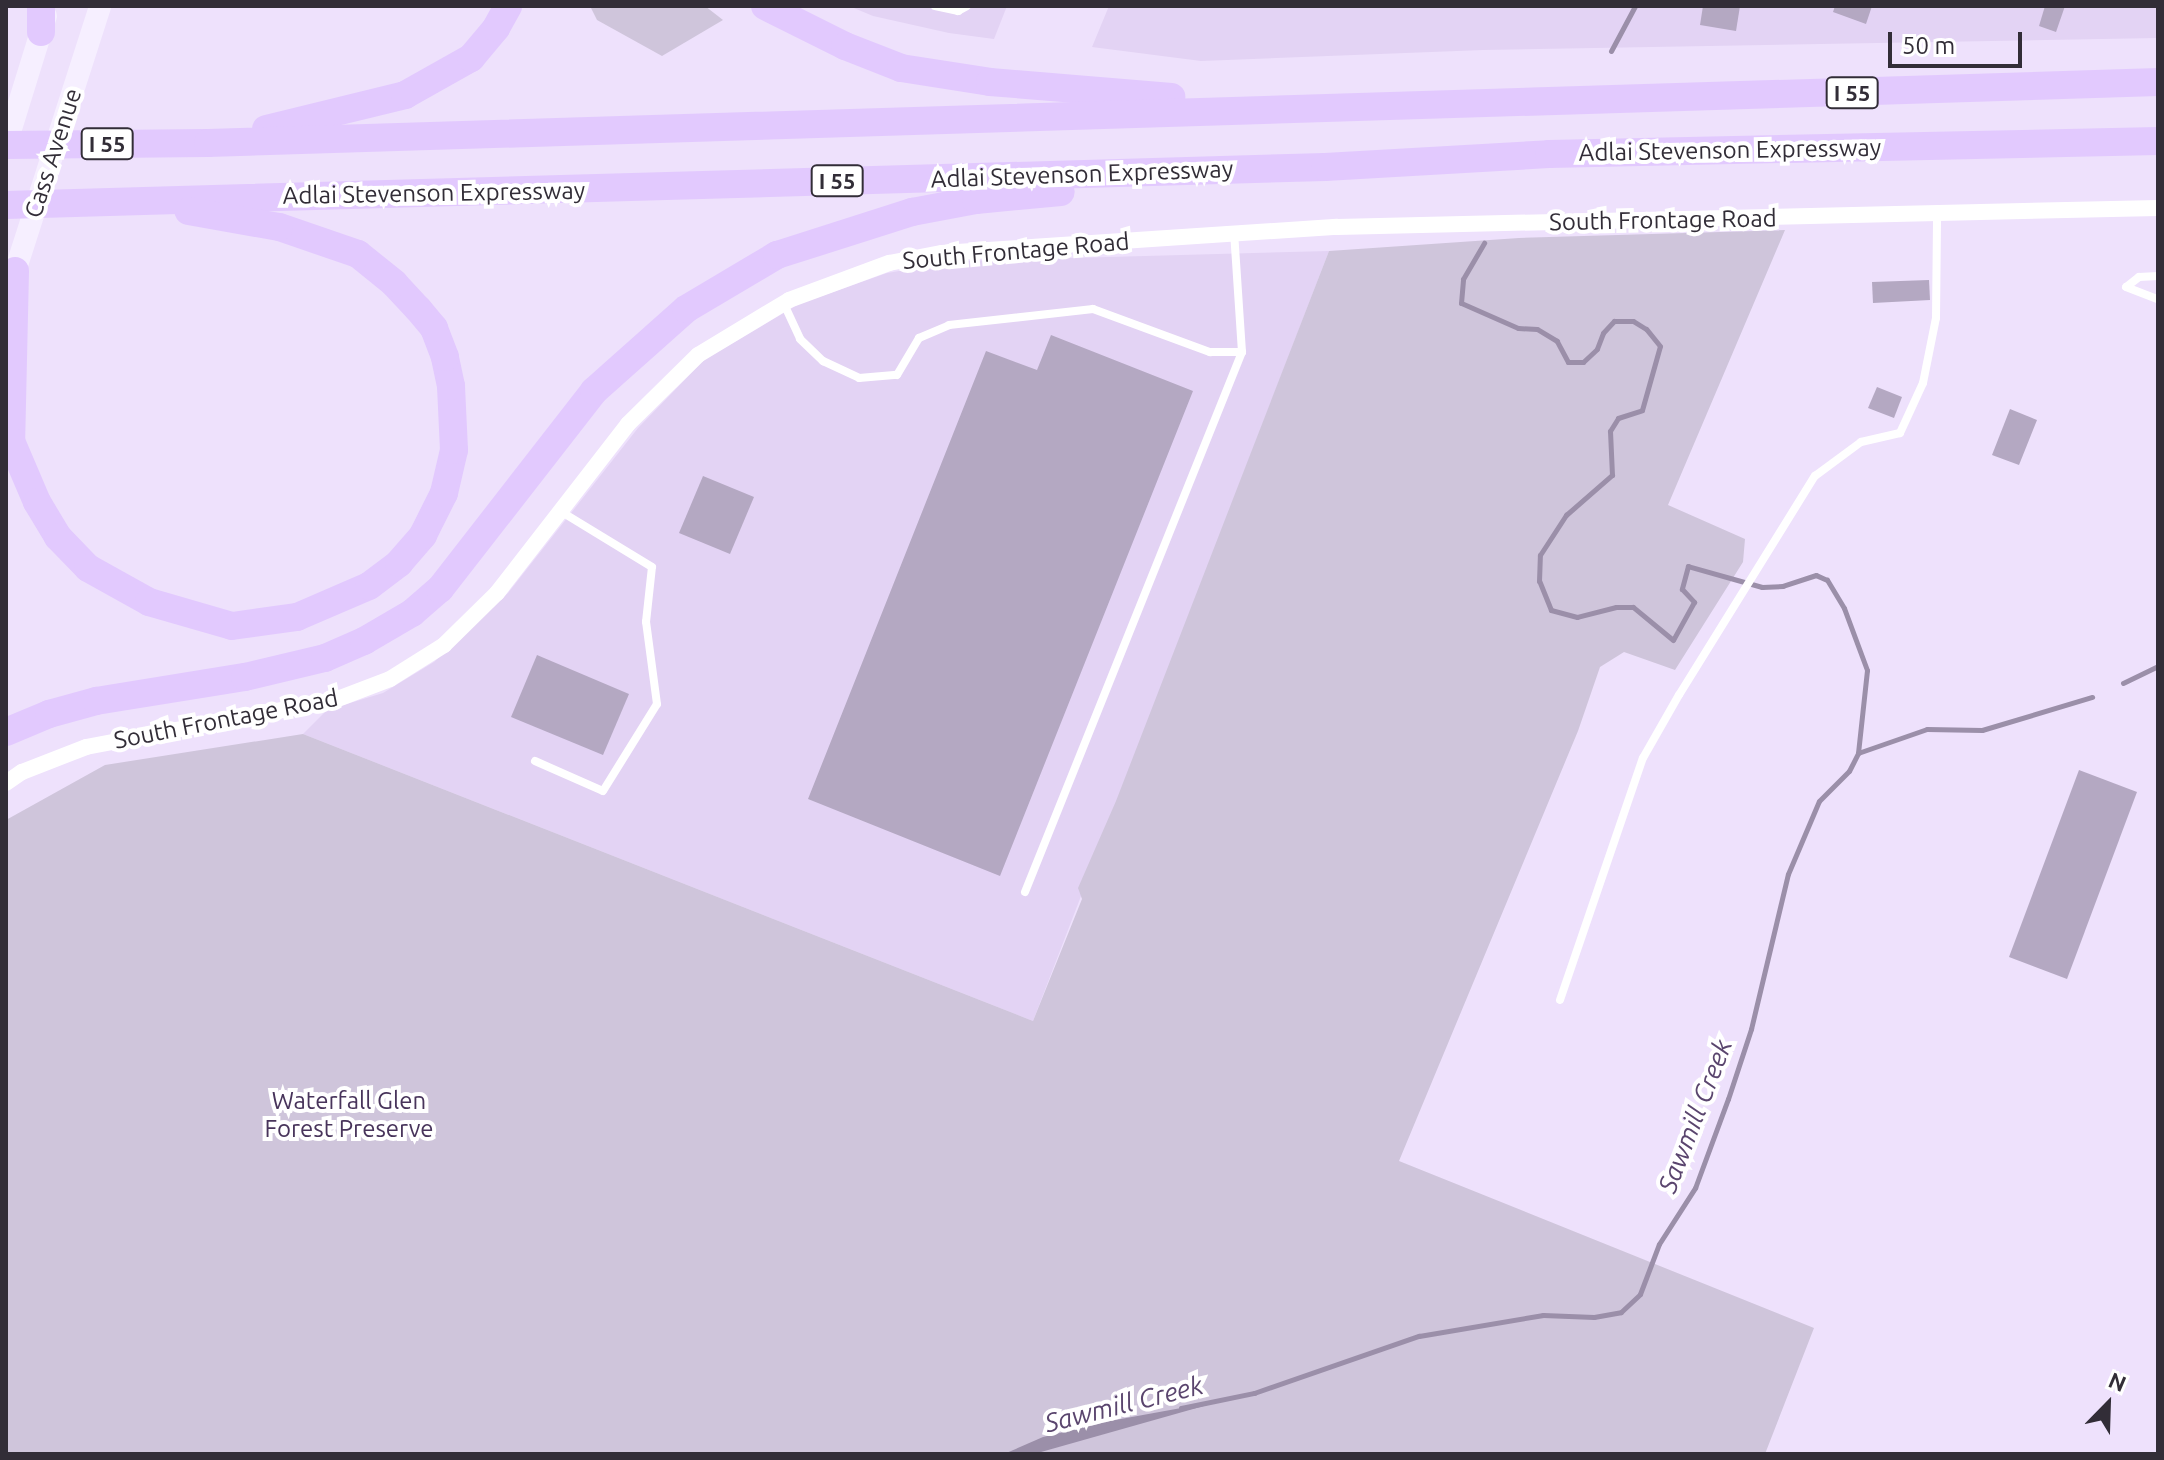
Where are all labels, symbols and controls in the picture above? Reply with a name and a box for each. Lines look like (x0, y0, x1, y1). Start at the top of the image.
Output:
scale bar (1892, 16, 2026, 66)
text: 50 m (1902, 32, 1955, 59)
road number: I 55 (1824, 75, 1880, 111)
street label: Cass Avenue (19, 85, 87, 221)
road number: I 55 (79, 126, 135, 162)
street label: Adlai Stevenson Expressway (1578, 133, 1882, 167)
street label: Adlai Stevenson Expressway (930, 154, 1234, 194)
road number: I 55 (809, 163, 865, 199)
street label: Adlai Stevenson Expressway (282, 176, 586, 210)
street label: South Frontage Road (1549, 204, 1777, 236)
street label: South Frontage Road (901, 227, 1131, 275)
street label: South Frontage Road (112, 683, 340, 755)
water label: Sawmill Creek (1651, 1035, 1739, 1197)
park label: Waterfall Glen Forest Preserve (264, 1087, 434, 1143)
north arrow (2068, 1364, 2148, 1444)
text: N (2105, 1367, 2130, 1396)
water label: Sawmill Creek (1042, 1369, 1206, 1439)

